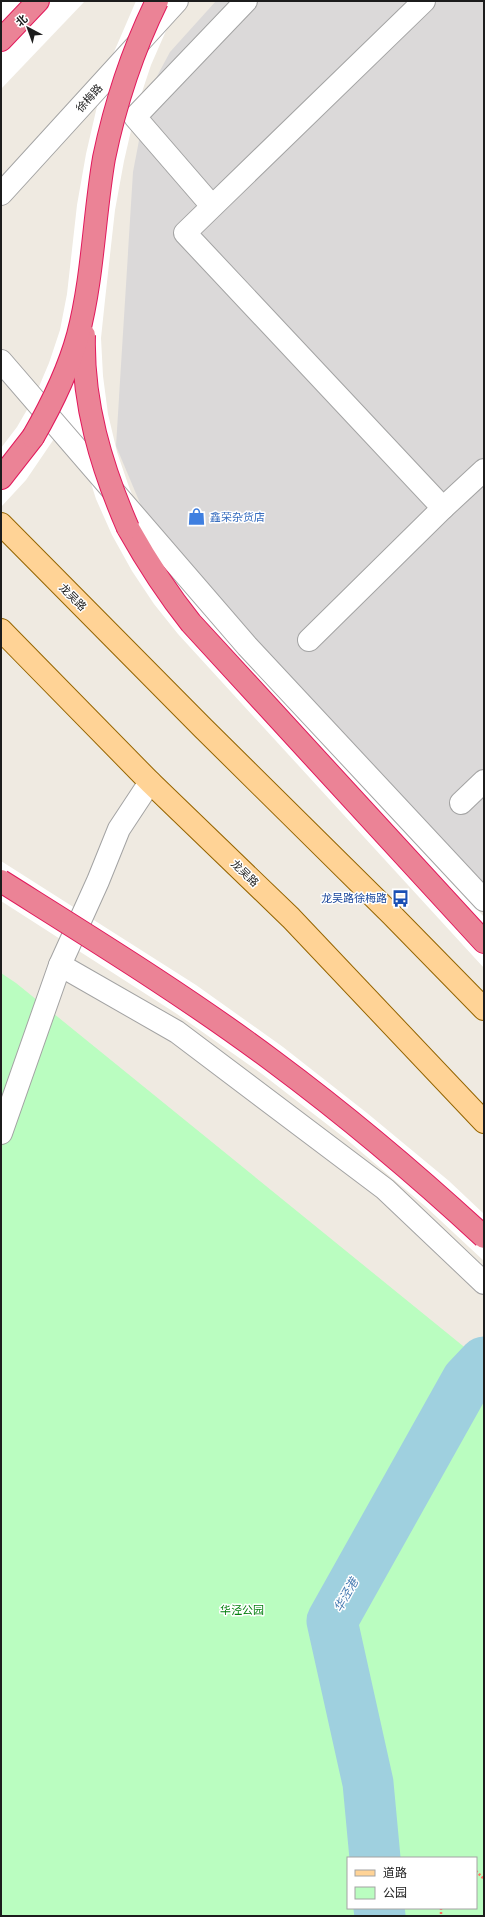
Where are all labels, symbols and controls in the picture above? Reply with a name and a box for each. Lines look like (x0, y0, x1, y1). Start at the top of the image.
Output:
north arrow (8, 8, 48, 48)
text: 北 (13, 12, 30, 29)
street label: 徐梅路 (73, 81, 105, 115)
shop icon: 鑫荣杂货店 (187, 507, 207, 527)
place label: 鑫荣杂货店 (210, 510, 265, 524)
street label: 龙吴路 (56, 580, 90, 614)
street label: 龙吴路 (228, 857, 262, 889)
bus stop icon: 龙吴路徐梅路 (390, 888, 410, 908)
place label: 龙吴路徐梅路 (321, 891, 387, 905)
water label: 华泾港 (330, 1574, 363, 1615)
park label: 华泾公园 (220, 1603, 264, 1617)
legend (347, 1857, 477, 1909)
text: 道路 (383, 1865, 407, 1881)
text: 公园 (383, 1885, 407, 1901)

